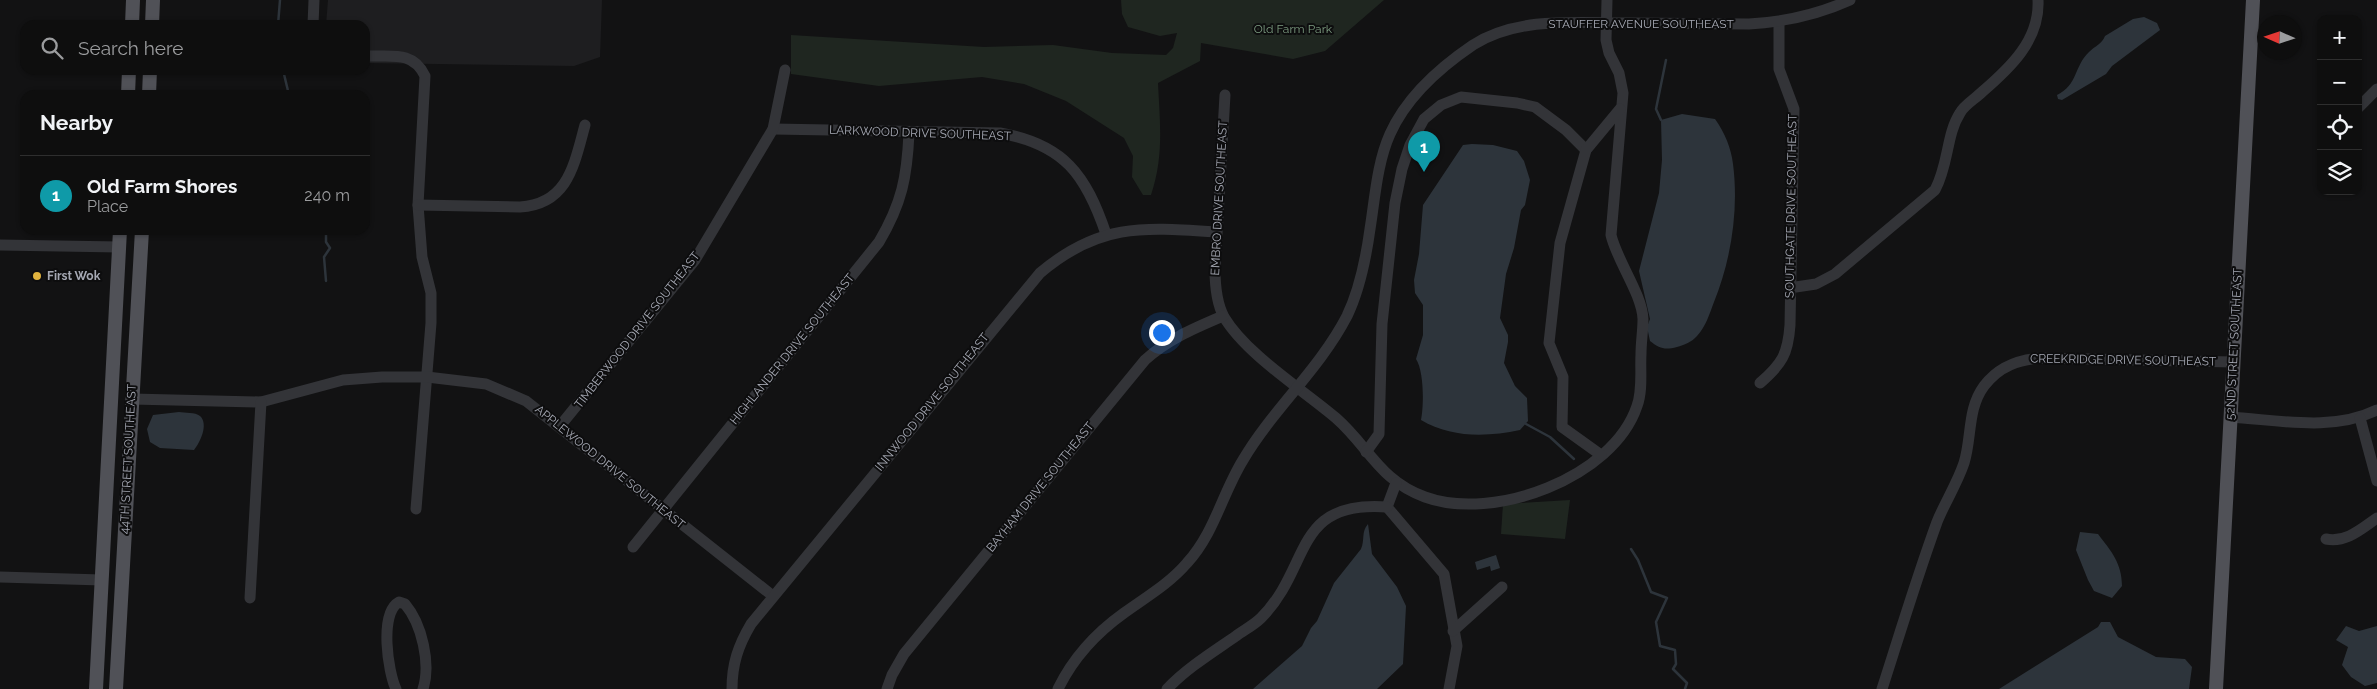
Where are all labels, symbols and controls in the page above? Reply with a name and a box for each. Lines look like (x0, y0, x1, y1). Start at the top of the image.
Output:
north arrow (2257, 15, 2302, 60)
map controls (2317, 15, 2362, 195)
button: + (2317, 15, 2362, 60)
street label: STAUFFER AVENUE SOUTHEAST (1548, 17, 1734, 31)
search box (20, 20, 370, 75)
park label: Old Farm Park (1254, 22, 1333, 36)
icon: search (38, 34, 66, 62)
text: Search here (78, 37, 184, 59)
button: − (2317, 60, 2362, 105)
button: locate (2317, 105, 2362, 150)
text: Nearby (40, 110, 113, 135)
street label: SOUTHGATE DRIVE SOUTHEAST (1782, 113, 1800, 298)
street label: EMBRO DRIVE SOUTHEAST (1208, 120, 1230, 276)
street label: LARKWOOD DRIVE SOUTHEAST (829, 123, 1012, 143)
pin: 1 (1408, 131, 1440, 172)
button: layers (2317, 150, 2362, 195)
text: Old Farm Shores (87, 175, 237, 197)
text: 1 (52, 186, 60, 205)
text: 240 m (304, 186, 350, 205)
text: Place (87, 197, 128, 216)
street label: TIMBERWOOD DRIVE SOUTHEAST (571, 248, 703, 411)
street label: 52ND STREET SOUTHEAST (2223, 267, 2245, 420)
place label: First Wok (47, 269, 101, 283)
marker: First Wok (31, 270, 43, 282)
street label: HIGHLANDER DRIVE SOUTHEAST (727, 270, 858, 427)
your location (1149, 320, 1175, 346)
street label: INNWOOD DRIVE SOUTHEAST (872, 330, 992, 474)
street label: CREEKRIDGE DRIVE SOUTHEAST (2030, 351, 2217, 369)
street label: 44TH STREET SOUTHEAST (117, 383, 139, 534)
street label: APPLEWOOD DRIVE SOUTHEAST (532, 402, 688, 532)
street label: BAYHAM DRIVE SOUTHEAST (983, 419, 1097, 555)

